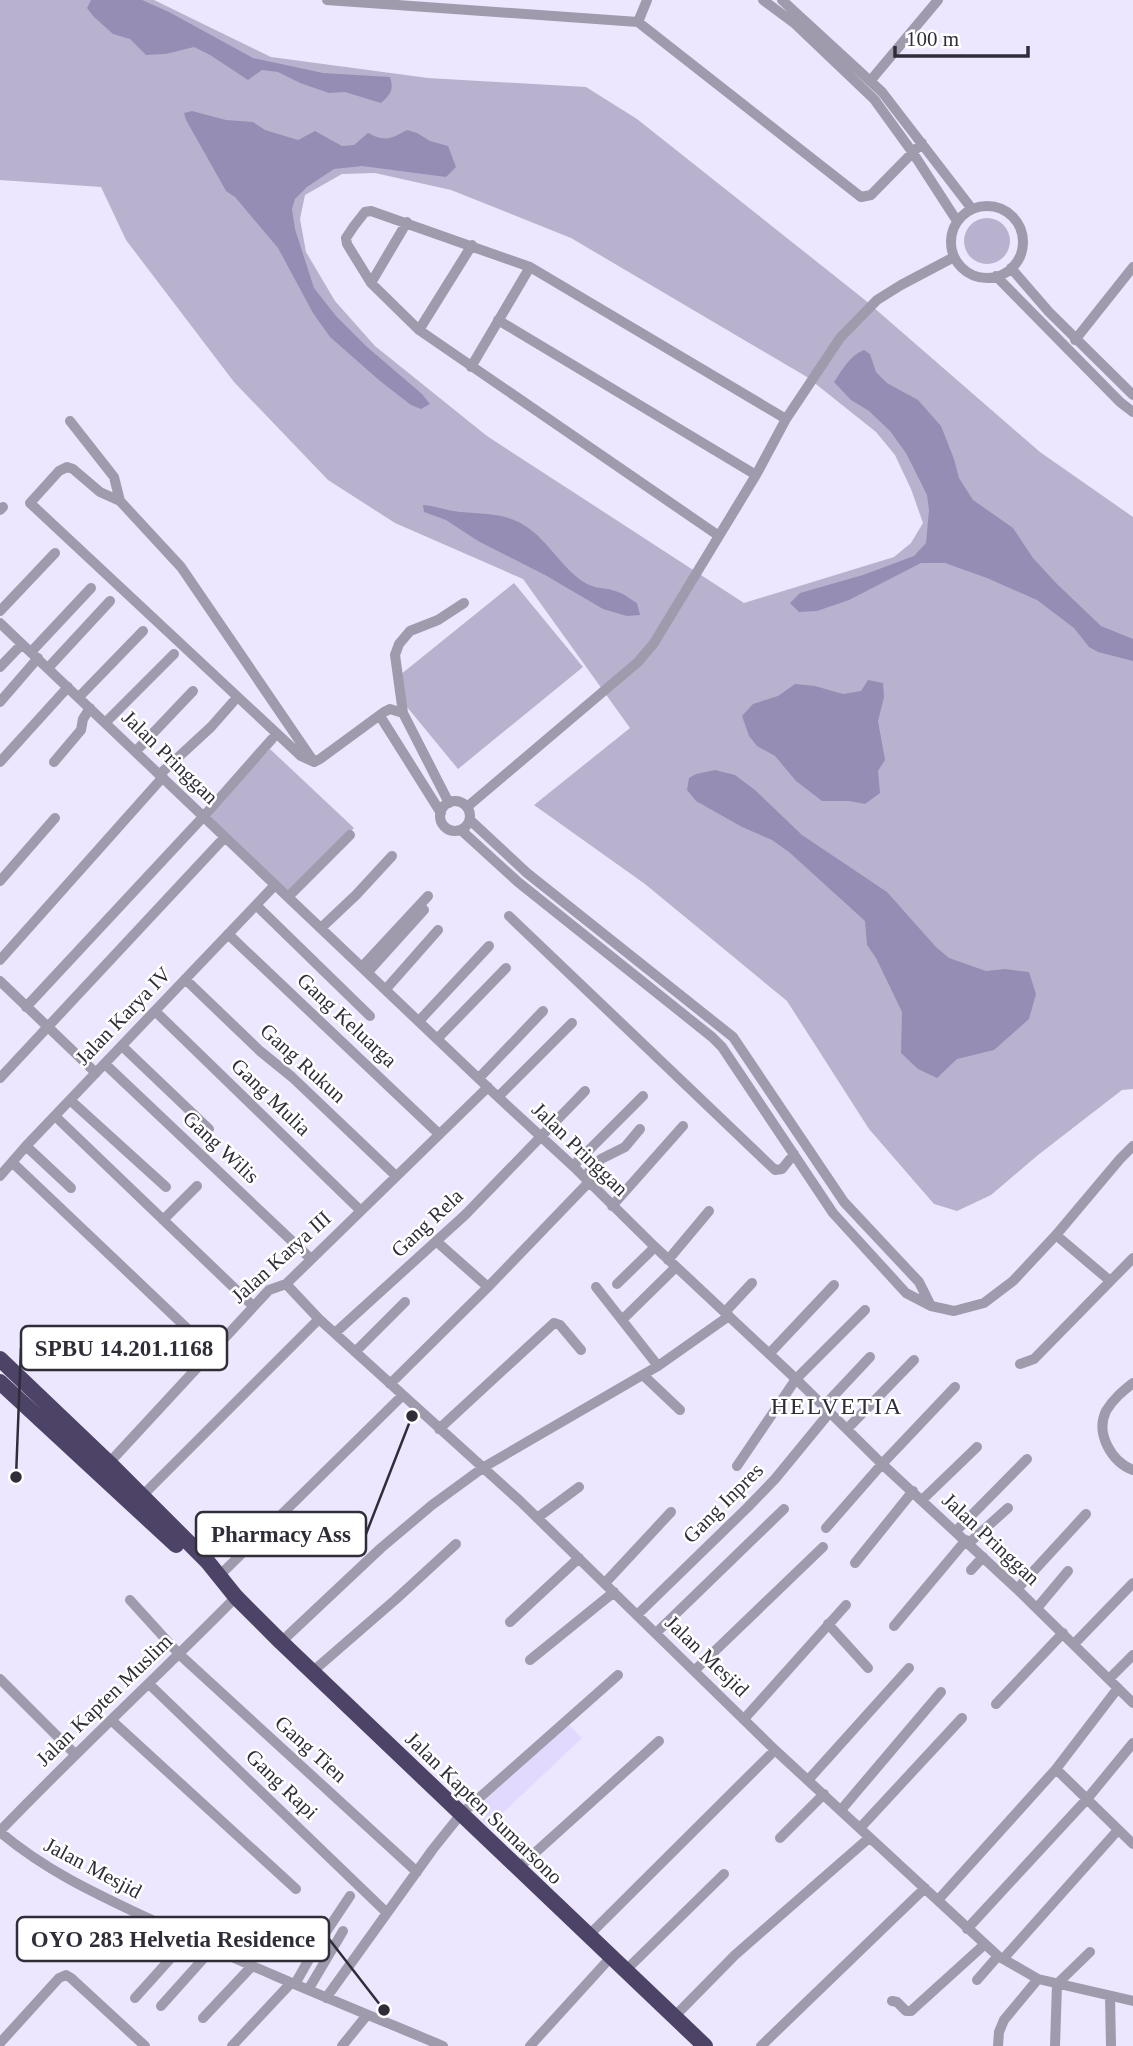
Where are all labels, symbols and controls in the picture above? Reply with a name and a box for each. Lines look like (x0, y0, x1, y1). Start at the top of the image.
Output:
scale bar (895, 14, 1028, 58)
text: 100 m (906, 27, 959, 51)
street label: Jalan Pringgan (117, 705, 223, 809)
street label: Jalan Karya IV (70, 962, 176, 1070)
street label: Gang Keluarga (292, 968, 402, 1073)
street label: Gang Rukun (255, 1018, 351, 1108)
street label: Gang Mulia (226, 1053, 316, 1141)
street label: Jalan Pringgan (527, 1097, 633, 1201)
street label: Gang Wilis (178, 1106, 264, 1188)
street label: Gang Rela (386, 1183, 468, 1262)
street label: Jalan Karya III (226, 1206, 336, 1308)
callout: SPBU 14.201.1168 (21, 1326, 227, 1370)
text: SPBU 14.201.1168 (35, 1336, 213, 1361)
district label: HELVETIA (771, 1393, 903, 1419)
street label: Gang Inpres (678, 1458, 768, 1548)
street label: Jalan Pringgan (937, 1488, 1045, 1590)
callout: Pharmacy Ass (196, 1512, 366, 1556)
text: Pharmacy Ass (211, 1522, 351, 1547)
street label: Jalan Mesjid (660, 1610, 754, 1702)
street label: Jalan Kapten Muslim (31, 1629, 177, 1771)
street label: Gang Tien (270, 1711, 352, 1788)
street label: Jalan Kapten Sumarsono (401, 1727, 567, 1889)
street label: Gang Rapi (241, 1744, 323, 1824)
street label: Jalan Mesjid (40, 1832, 146, 1904)
callout: OYO 283 Helvetia Residence (17, 1917, 329, 1961)
text: OYO 283 Helvetia Residence (31, 1927, 315, 1952)

